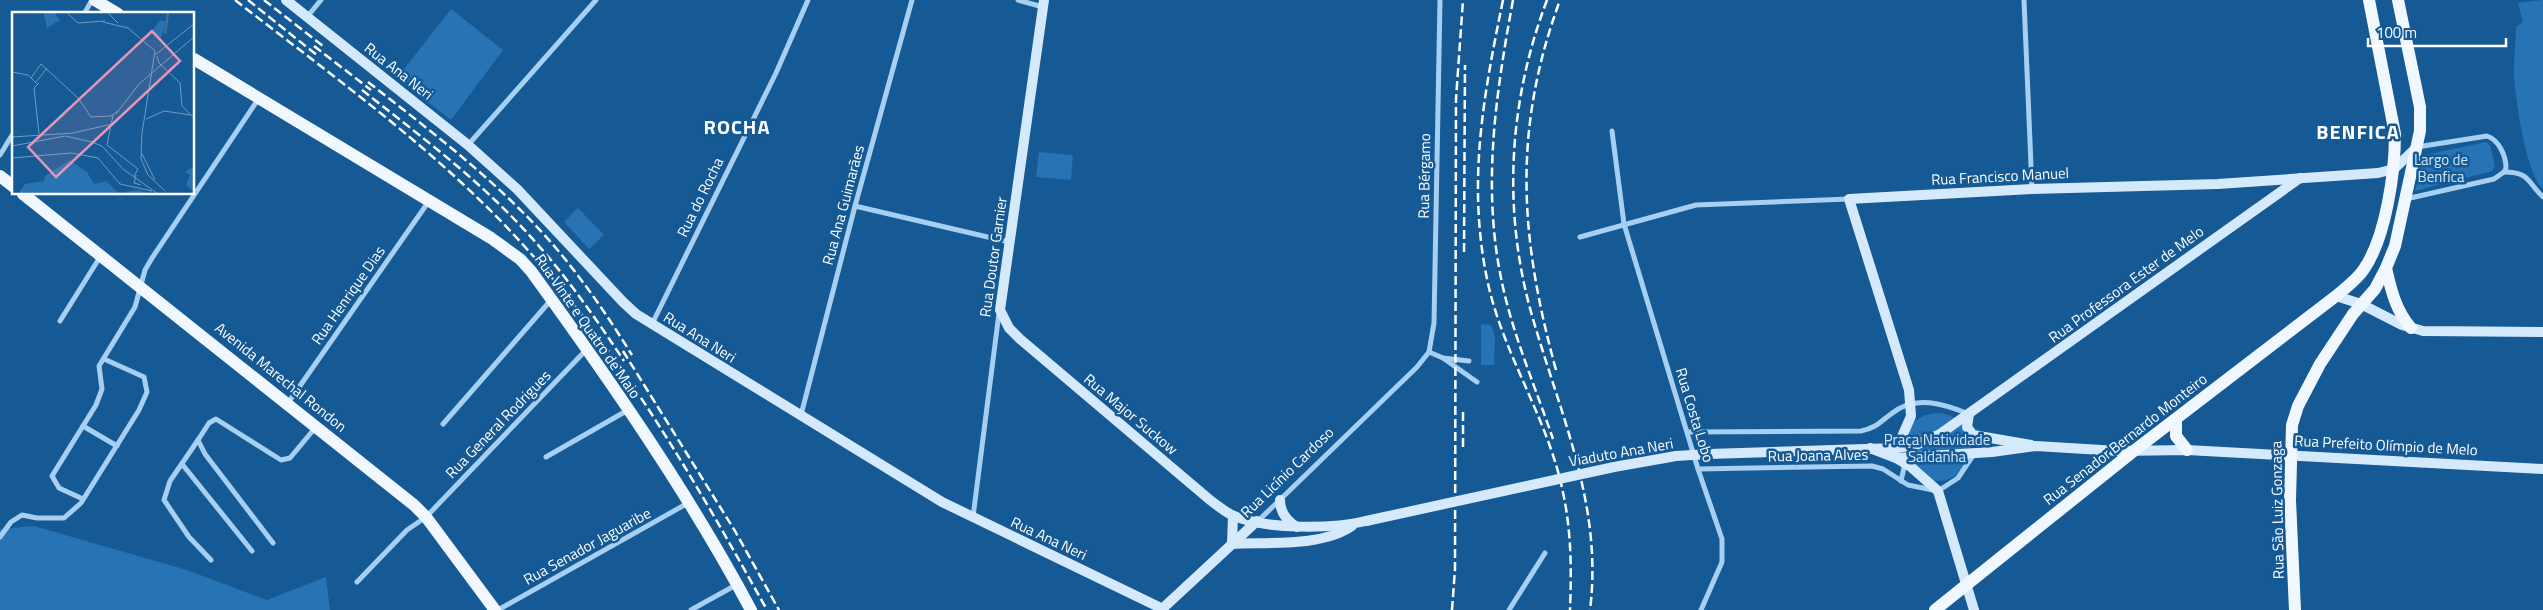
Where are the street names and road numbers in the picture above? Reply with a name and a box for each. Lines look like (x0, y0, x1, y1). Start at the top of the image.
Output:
street label: Rua Ana Neri (360, 37, 438, 105)
street label: Rua Bérgamo (1412, 133, 1436, 219)
street label: Rua Ana Guimarães (816, 142, 870, 268)
street label: Rua do Rocha (671, 153, 729, 241)
street label: Rua Francisco Manuel (1931, 161, 2069, 191)
street label: Rua Doutor Garnier (973, 195, 1013, 319)
street label: Rua Professora Ester de Melo (2044, 220, 2208, 348)
street label: Rua Henrique Dias (305, 241, 391, 349)
street label: Rua Vinte e Quatro de Maio (529, 249, 647, 403)
street label: Rua Ana Neri (659, 306, 741, 368)
street label: Avenida Marechal Rondon (210, 316, 352, 438)
street label: Rua General Rodrigues (440, 364, 556, 484)
street label: Rua Costa Lobo (1670, 365, 1720, 465)
street label: Rua Senador Bernardo Monteiro (2038, 367, 2212, 511)
street label: Rua Major Suckow (1079, 368, 1183, 460)
street label: Rua Licínio Cardoso (1235, 421, 1339, 523)
street label: Rua Prefeito Olímpio de Melo (2294, 429, 2478, 461)
street label: Viaduto Ana Neri (1567, 431, 1675, 473)
street label: Rua São Luiz Gonzaga (2264, 440, 2290, 579)
street label: Rua Joana Alves (1768, 443, 1869, 467)
street label: Rua Senador Jaguaribe (519, 501, 655, 591)
street label: Rua Ana Neri (1007, 510, 1091, 566)

